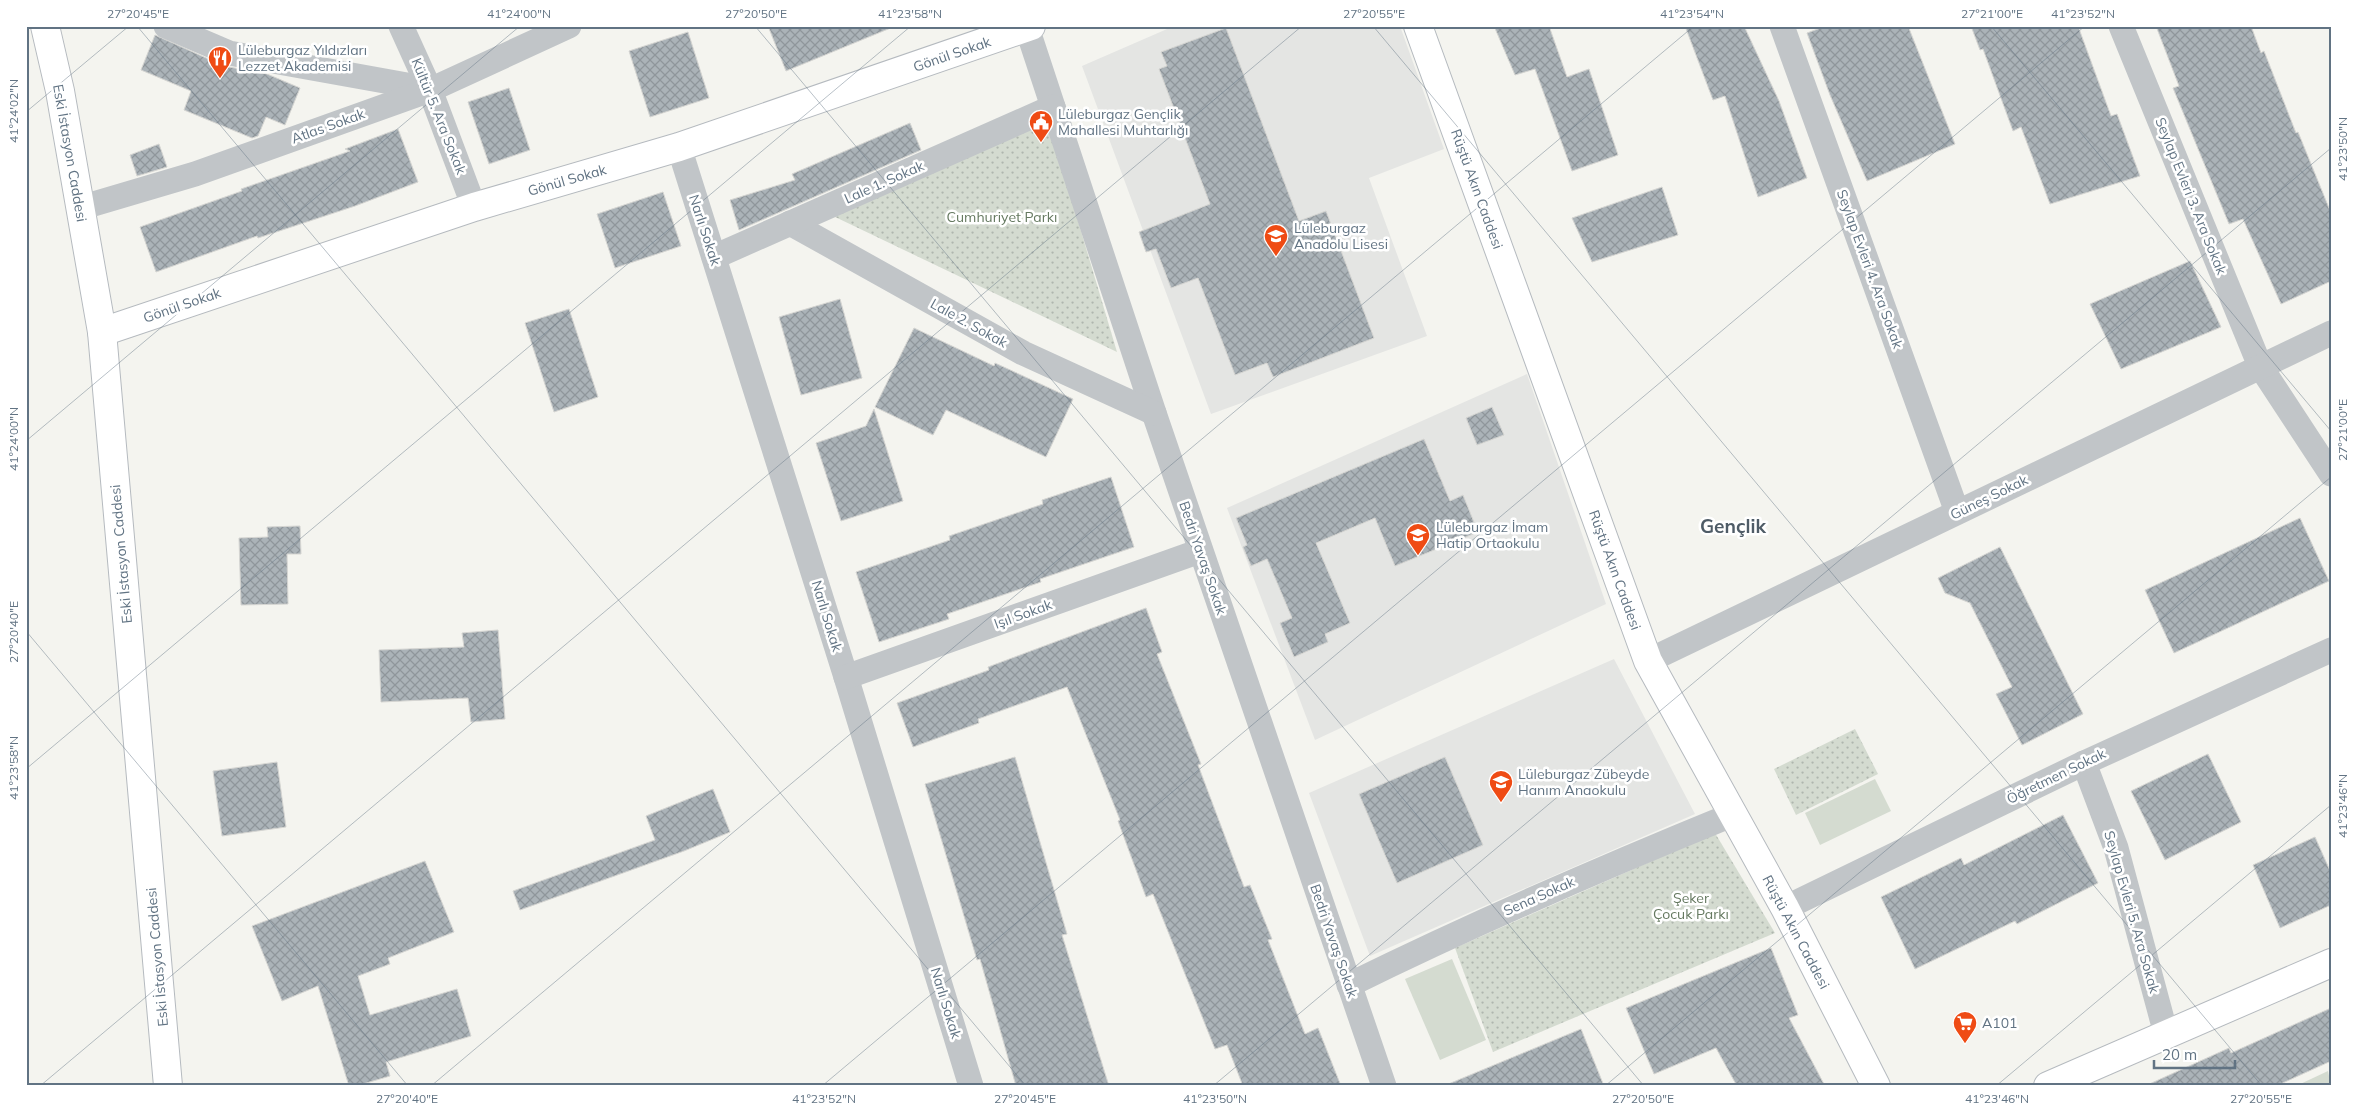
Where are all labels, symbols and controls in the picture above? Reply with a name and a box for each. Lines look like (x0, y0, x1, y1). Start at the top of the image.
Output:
text: 27°20'45"E (107, 6, 169, 21)
text: 41°24'00"N (487, 6, 551, 21)
text: 27°20'50"E (725, 6, 787, 21)
text: 41°23'58"N (878, 6, 942, 21)
text: 27°20'55"E (1343, 6, 1405, 21)
text: 41°23'54"N (1660, 6, 1724, 21)
text: 27°21'00"E (1961, 6, 2023, 21)
text: 41°23'52"N (2051, 6, 2115, 21)
street label: Gönül Sokak (911, 32, 994, 76)
place label: Lüleburgaz Yıldızları Lezzet Akademisi (238, 41, 367, 75)
restaurant icon: Lüleburgaz Yıldızları Lezzet Akademisi (207, 45, 233, 79)
street label: Kültür 5. Ara Sokak (407, 55, 471, 178)
text: 41°24'02"N (6, 79, 21, 143)
street label: Eski İstasyon Caddesi (49, 83, 91, 223)
street label: Atlas Sokak (289, 104, 368, 148)
place label: Lüleburgaz Gençlik Mahallesi Muhtarlığı (1058, 105, 1188, 139)
public building icon: Lüleburgaz Gençlik Mahallesi Muhtarlığı (1028, 109, 1054, 143)
street label: Seylap Evleri 3. Ara Sokak (2151, 115, 2231, 278)
text: 41°23'50"N (2335, 117, 2350, 181)
street label: Rüştü Akın Caddesi (1447, 127, 1507, 251)
street label: Lale 1. Sokak (841, 156, 927, 208)
street label: Gönül Sokak (526, 160, 609, 200)
street label: Seylap Evleri 4. Ara Sokak (1833, 187, 1907, 352)
street label: Narlı Sokak (685, 192, 725, 269)
park label: Cumhuriyet Parkı (947, 208, 1057, 226)
place label: Lüleburgaz Anadolu Lisesi (1294, 219, 1388, 253)
school or university icon: Lüleburgaz Anadolu Lisesi (1263, 223, 1289, 257)
street label: Gönül Sokak (141, 283, 224, 327)
street label: Lale 2. Sokak (927, 294, 1011, 352)
text: 27°21'00"E (2335, 399, 2350, 461)
text: 41°24'00"N (6, 407, 21, 471)
street label: Güneş Sokak (1947, 470, 2031, 524)
street label: Eski İstasyon Caddesi (106, 484, 136, 624)
street label: Bedri Yavaş Sokak (1175, 499, 1231, 618)
street label: Rüştü Akın Caddesi (1585, 508, 1645, 632)
district label: Gençlik (1700, 514, 1766, 538)
place label: Lüleburgaz İmam Hatip Ortaokulu (1436, 518, 1548, 552)
school or university icon: Lüleburgaz İmam Hatip Ortaokulu (1405, 522, 1431, 556)
street label: Narlı Sokak (808, 578, 847, 655)
street label: Işıl Sokak (992, 595, 1055, 633)
text: 27°20'40"E (6, 601, 21, 663)
text: 41°23'58"N (6, 736, 21, 800)
street label: Öğretmen Sokak (2004, 744, 2109, 808)
place label: Lüleburgaz Zübeyde Hanım Anaokulu (1518, 765, 1649, 799)
school or university icon: Lüleburgaz Zübeyde Hanım Anaokulu (1488, 769, 1514, 803)
text: 41°23'46"N (2335, 774, 2350, 838)
street label: Seylap Evleri 5. Ara Sokak (2100, 829, 2164, 996)
street label: Sena Sokak (1501, 872, 1578, 920)
street label: Rüştü Akın Caddesi (1758, 872, 1834, 992)
street label: Bedri Yavaş Sokak (1306, 882, 1362, 1001)
street label: Eski İstasyon Caddesi (142, 887, 172, 1027)
park label: Şeker Çocuk Parkı (1653, 889, 1729, 923)
street label: Narlı Sokak (927, 965, 966, 1042)
supermarket icon: A101 (1952, 1010, 1978, 1044)
place label: A101 (1982, 1014, 2018, 1032)
scale bar (2154, 1037, 2236, 1069)
text: 20 m (2162, 1045, 2197, 1064)
text: 27°20'40"E (376, 1091, 438, 1106)
text: 41°23'52"N (792, 1091, 856, 1106)
text: 27°20'45"E (994, 1091, 1056, 1106)
text: 41°23'50"N (1183, 1091, 1247, 1106)
text: 27°20'50"E (1612, 1091, 1674, 1106)
text: 41°23'46"N (1965, 1091, 2029, 1106)
text: 27°20'55"E (2230, 1091, 2292, 1106)

